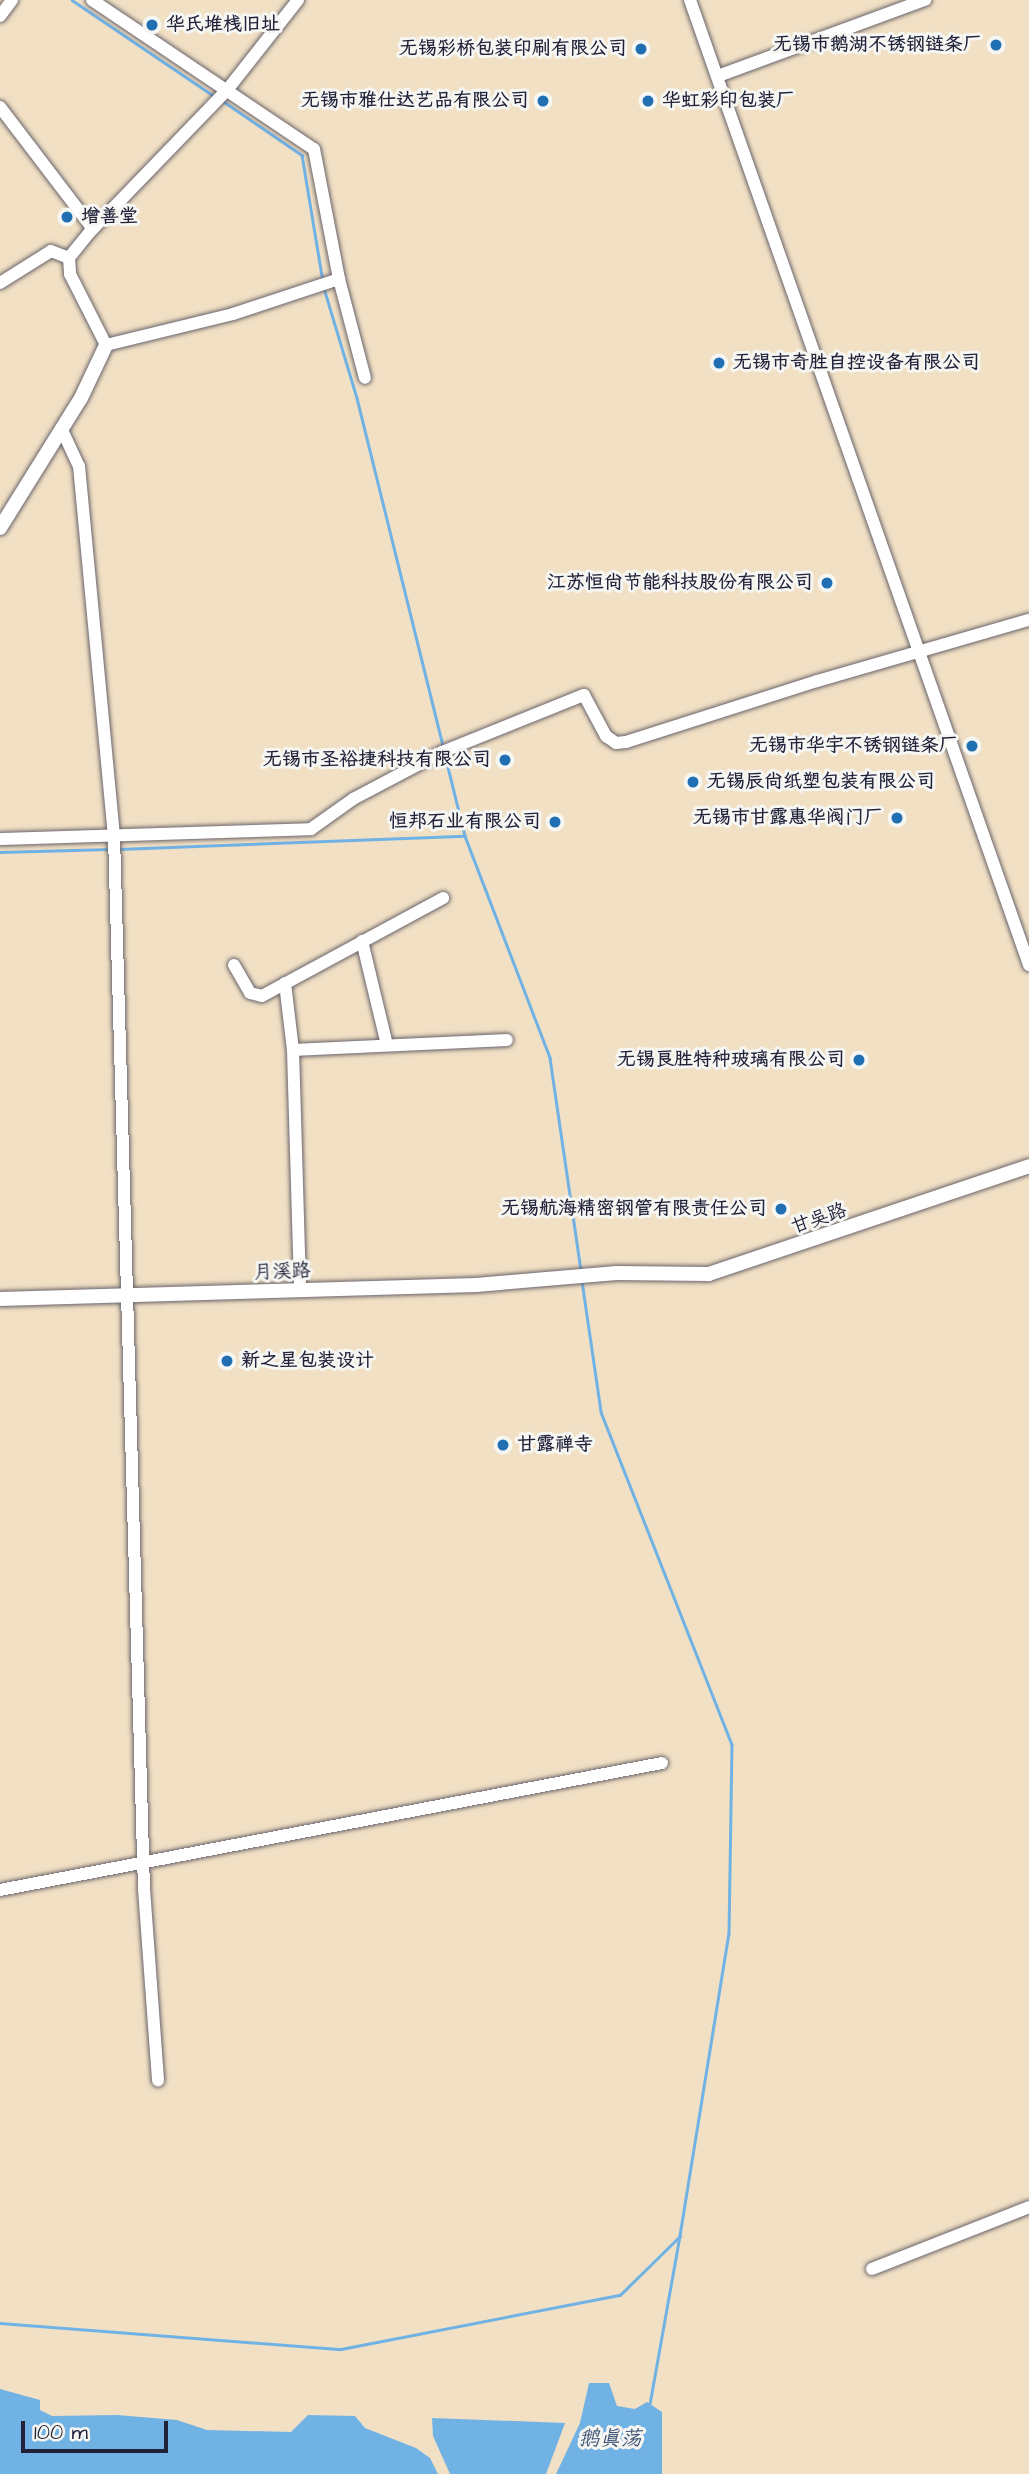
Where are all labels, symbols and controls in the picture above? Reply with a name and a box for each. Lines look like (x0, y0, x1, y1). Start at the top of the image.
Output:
place label: 华氏堆栈旧址 (166, 14, 280, 36)
marker: 华氏堆栈旧址 (144, 17, 160, 33)
place label: 无锡市鹅湖不锈钢链条厂 (773, 34, 982, 56)
marker: 无锡市鹅湖不锈钢链条厂 (988, 37, 1004, 53)
place label: 无锡彩桥包装印刷有限公司 (399, 38, 627, 60)
marker: 无锡彩桥包装印刷有限公司 (633, 41, 649, 57)
place label: 无锡市雅仕达艺品有限公司 (301, 90, 529, 112)
place label: 华虹彩印包装厂 (662, 90, 795, 112)
marker: 无锡市雅仕达艺品有限公司 (535, 93, 551, 109)
marker: 华虹彩印包装厂 (640, 93, 656, 109)
place label: 增善堂 (81, 206, 138, 228)
marker: 增善堂 (59, 209, 75, 225)
place label: 无锡市奇胜自控设备有限公司 (733, 352, 980, 374)
marker: 无锡市奇胜自控设备有限公司 (711, 355, 727, 371)
place label: 江苏恒尚节能科技股份有限公司 (547, 572, 813, 594)
marker: 江苏恒尚节能科技股份有限公司 (819, 575, 835, 591)
place label: 无锡市华宇不锈钢链条厂 (749, 735, 958, 757)
marker: 无锡市华宇不锈钢链条厂 (964, 738, 980, 754)
place label: 无锡市圣裕捷科技有限公司 (263, 749, 491, 771)
marker: 无锡市圣裕捷科技有限公司 (497, 752, 513, 768)
place label: 无锡辰尚纸塑包装有限公司 (707, 771, 935, 793)
marker: 无锡辰尚纸塑包装有限公司 (685, 774, 701, 790)
place label: 无锡市甘露惠华阀门厂 (693, 807, 883, 829)
marker: 无锡市甘露惠华阀门厂 (889, 810, 905, 826)
place label: 恒邦石业有限公司 (389, 811, 541, 833)
marker: 恒邦石业有限公司 (547, 814, 563, 830)
place label: 无锡良胜特种玻璃有限公司 (617, 1049, 845, 1071)
marker: 无锡良胜特种玻璃有限公司 (851, 1052, 867, 1068)
place label: 无锡航海精密钢管有限责任公司 (501, 1198, 767, 1220)
street label: 甘吴路 (788, 1199, 850, 1239)
marker: 无锡航海精密钢管有限责任公司 (773, 1201, 789, 1217)
street label: 月溪路 (253, 1260, 311, 1284)
place label: 新之星包装设计 (241, 1350, 374, 1372)
marker: 新之星包装设计 (219, 1353, 235, 1369)
place label: 甘露禅寺 (517, 1434, 593, 1456)
marker: 甘露禅寺 (495, 1437, 511, 1453)
scale bar (24, 2408, 172, 2452)
text: 100 m (34, 2418, 88, 2447)
water label: 鹅真荡 (579, 2426, 641, 2452)

